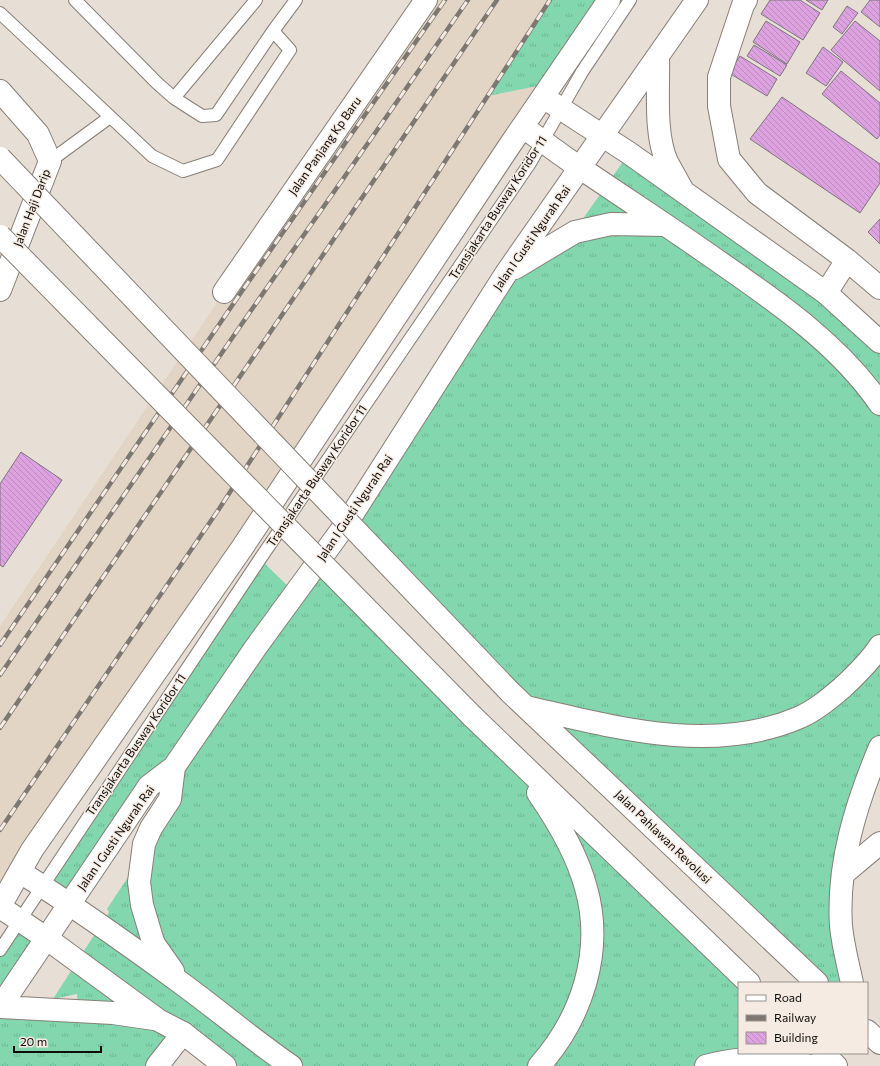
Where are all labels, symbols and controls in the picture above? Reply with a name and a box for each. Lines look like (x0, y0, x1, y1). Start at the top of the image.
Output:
street label: Jalan Panjang Kp Baru (285, 94, 364, 198)
street label: Transjakarta Busway Koridor 11 (445, 133, 549, 282)
street label: Jalan Haji Darip (10, 167, 53, 249)
street label: Jalan I Gusti Ngurah Rai (490, 182, 574, 293)
street label: Transjakarta Busway Koridor 11 (263, 402, 369, 549)
street label: Jalan I Gusti Ngurah Rai (313, 452, 396, 564)
street label: Transjakarta Busway Koridor 11 (82, 671, 188, 818)
street label: Jalan I Gusti Ngurah Rai (74, 782, 158, 893)
street label: Jalan Pahlawan Revolusi (612, 787, 715, 887)
legend (738, 982, 868, 1054)
text: Road (774, 990, 802, 1004)
text: Railway (774, 1010, 816, 1024)
scale bar (14, 1028, 101, 1054)
text: Building (774, 1030, 818, 1044)
text: 20 m (20, 1034, 47, 1048)

